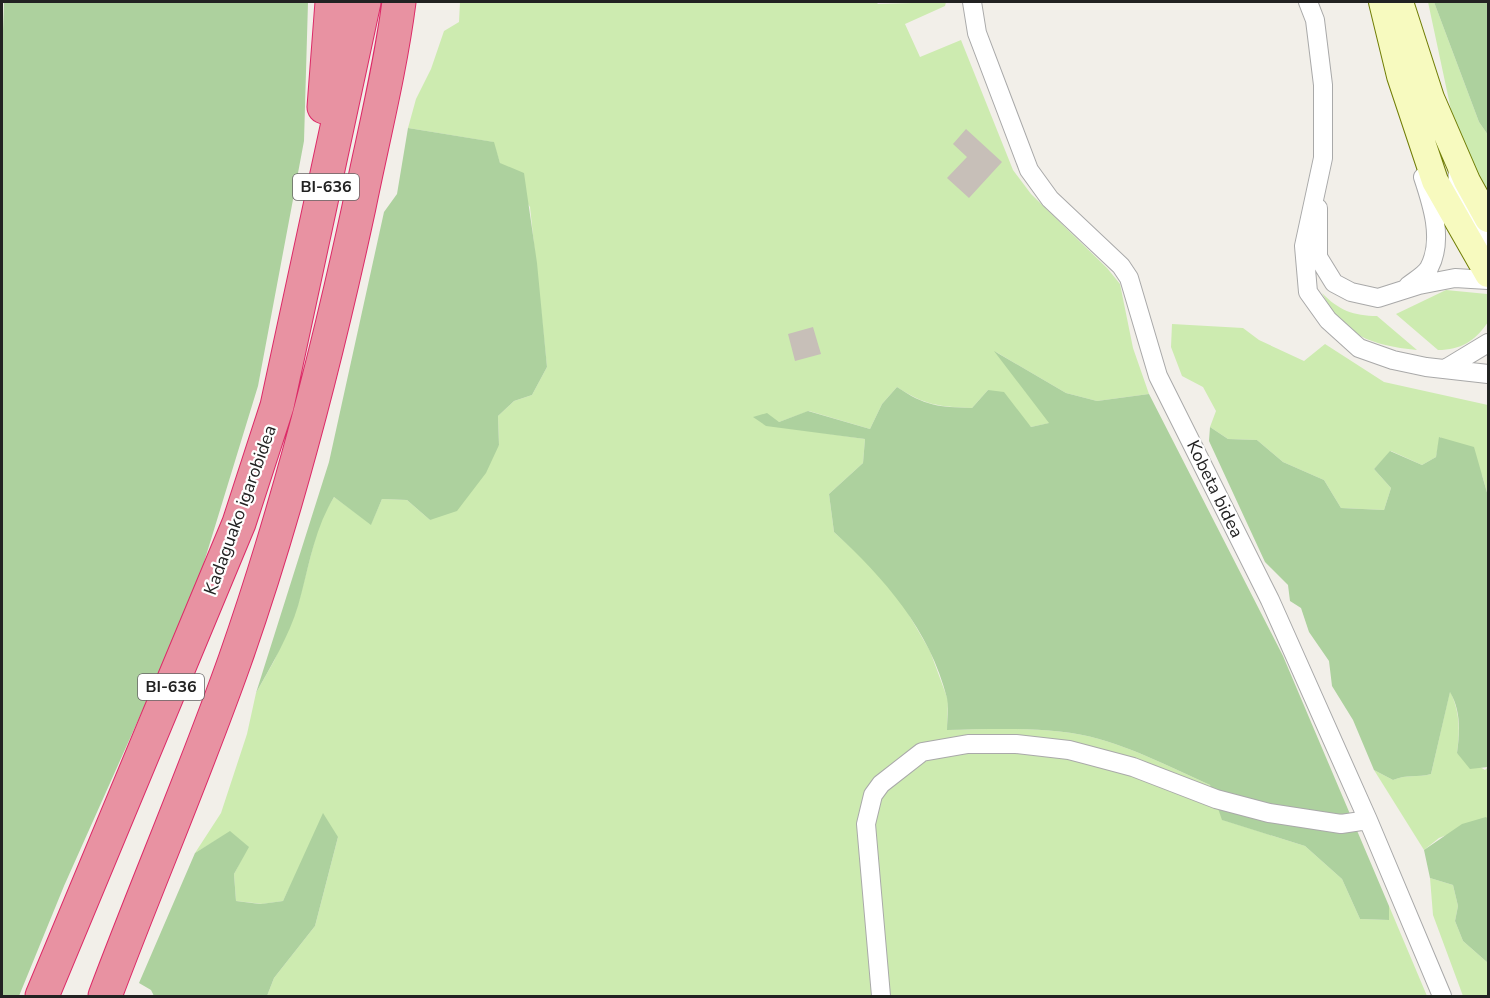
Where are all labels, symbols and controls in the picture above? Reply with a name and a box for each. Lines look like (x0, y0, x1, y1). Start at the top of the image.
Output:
road number: BI-636 (293, 174, 359, 200)
street label: Kadaguako igarobidea (198, 422, 282, 598)
street label: Kobeta bidea (1181, 436, 1249, 542)
road number: BI-636 (138, 674, 204, 700)

